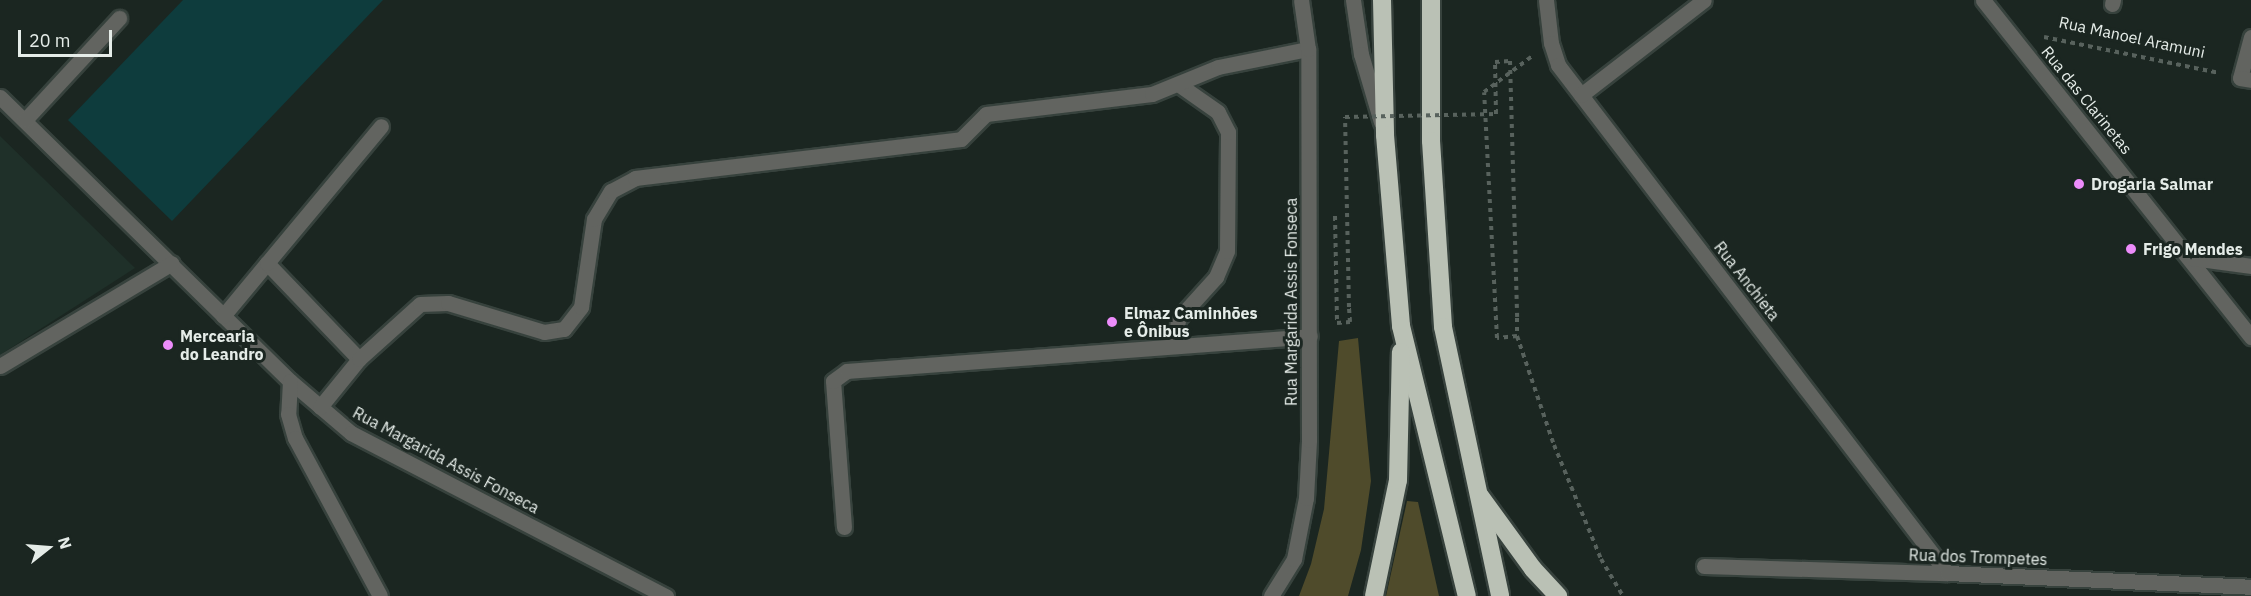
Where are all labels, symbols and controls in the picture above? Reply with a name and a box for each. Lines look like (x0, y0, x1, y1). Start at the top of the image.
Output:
street label: Rua Manoel Aramuni (2057, 12, 2207, 62)
scale bar (21, 18, 116, 56)
text: 20 m (29, 29, 71, 52)
street label: Rua das Clarinetas (2038, 42, 2136, 158)
place label: Drogaria Salmar (2091, 174, 2213, 194)
marker: Drogaria Salmar (2072, 177, 2086, 191)
street label: Rua Margarida Assis Fonseca (1281, 198, 1301, 406)
street label: Rua Anchieta (1710, 238, 1784, 324)
place label: Frigo Mendes (2143, 239, 2243, 259)
marker: Frigo Mendes (2124, 242, 2138, 256)
place label: Elmaz Caminhões e Ônibus (1124, 303, 1258, 341)
marker: Elmaz Caminhões e Ônibus (1105, 315, 1119, 329)
place label: Mercearia do Leandro (180, 326, 264, 364)
marker: Mercearia do Leandro (161, 338, 175, 352)
street label: Rua Margarida Assis Fonseca (350, 403, 542, 517)
north arrow (18, 518, 78, 578)
text: N (54, 534, 76, 551)
street label: Rua dos Trompetes (1908, 545, 2048, 569)

